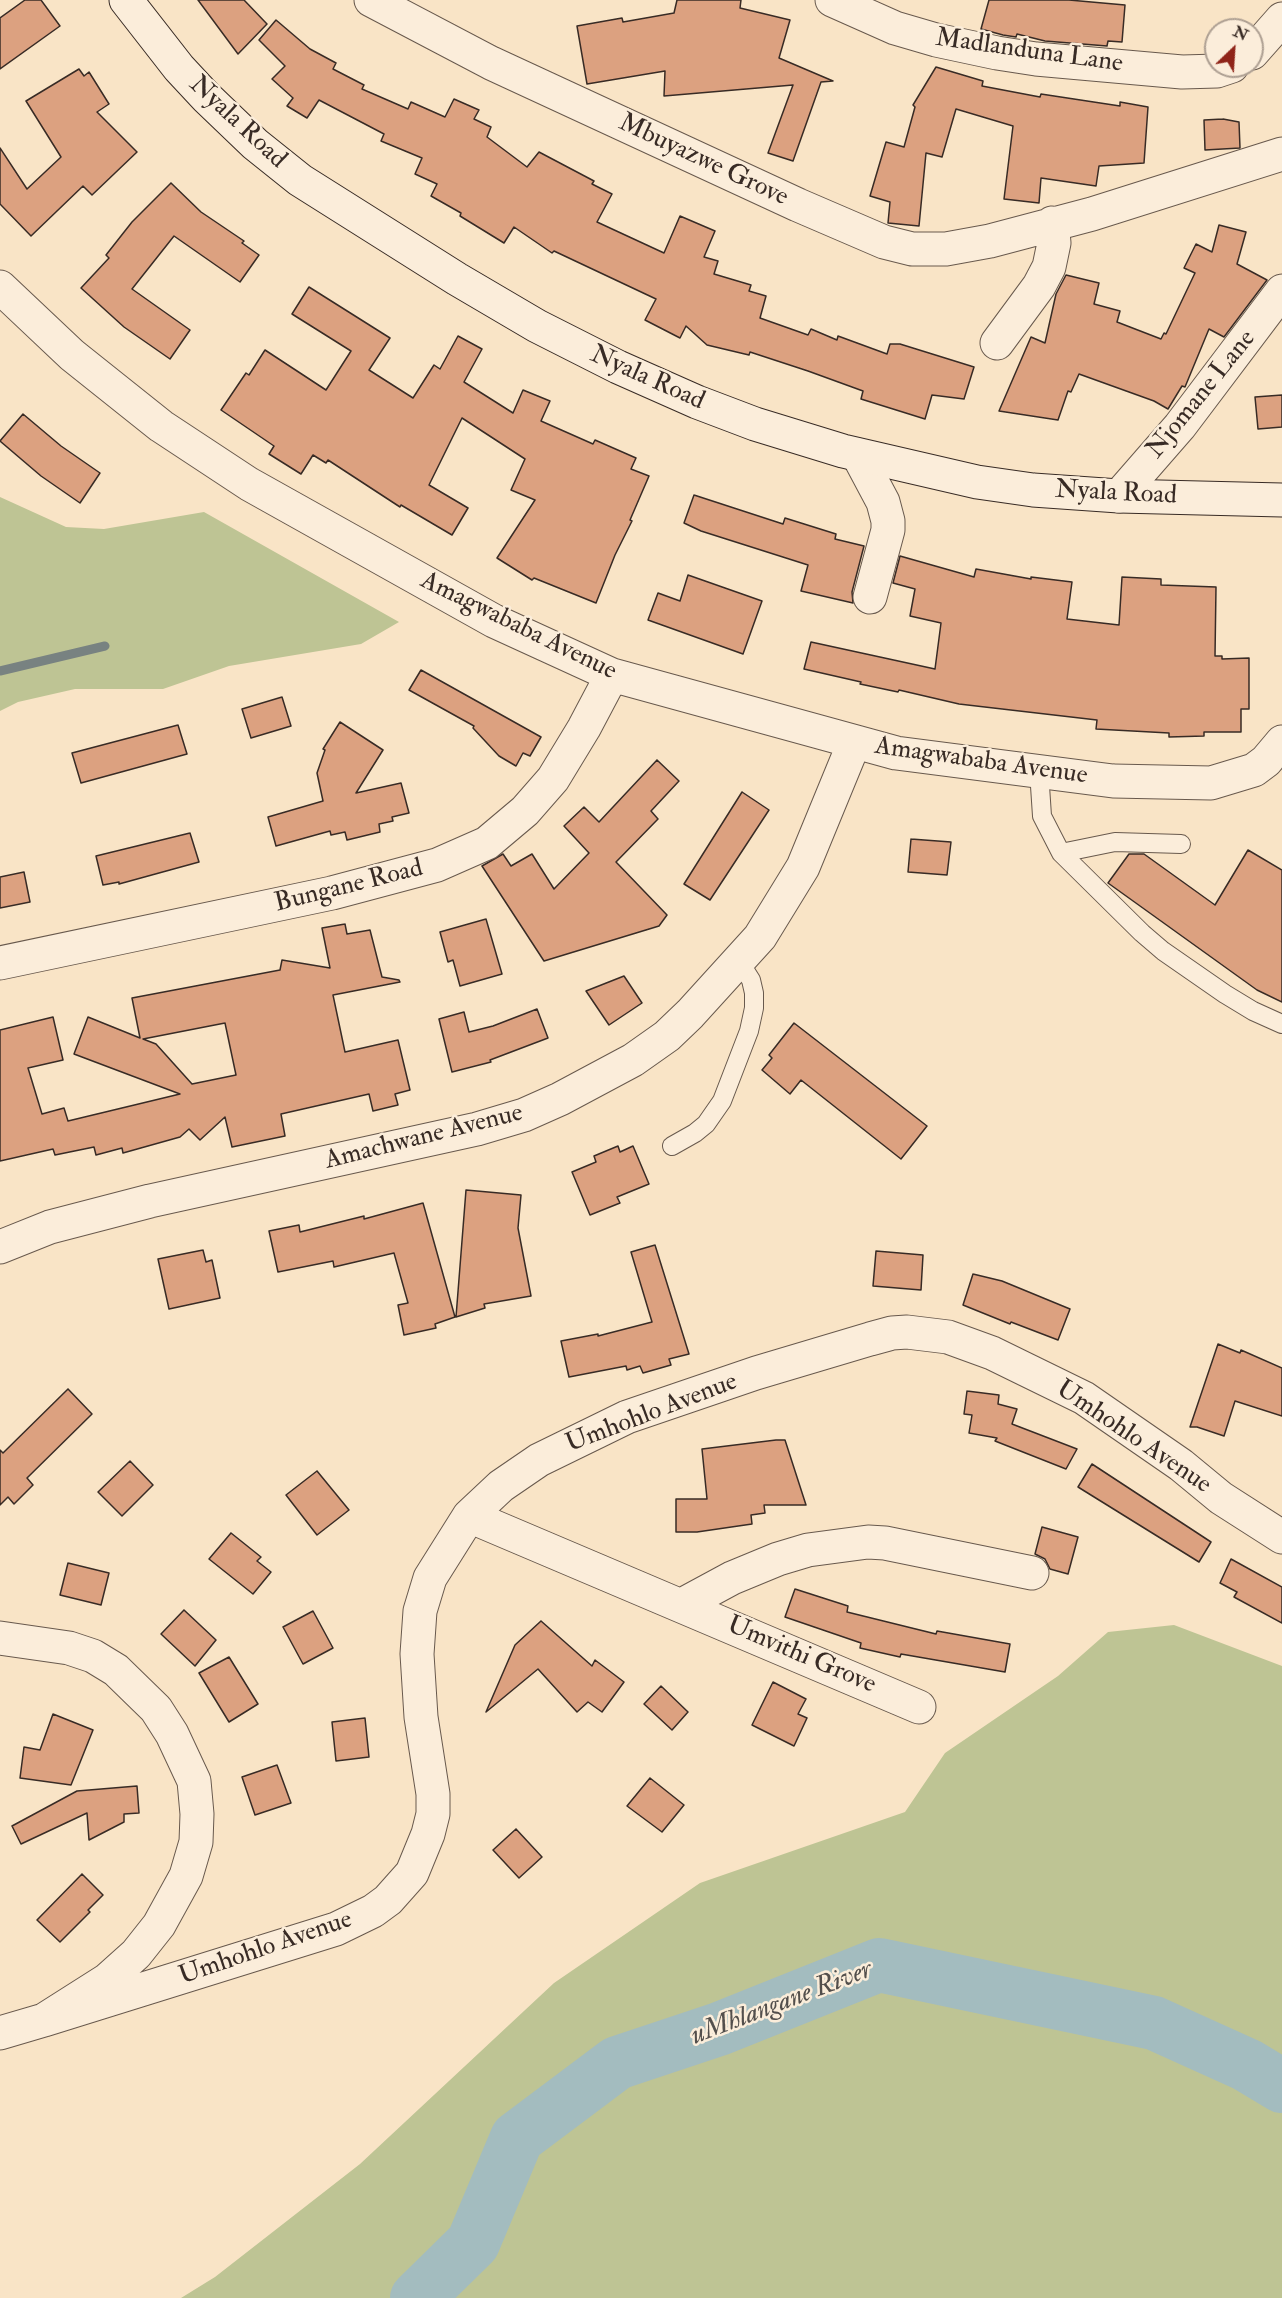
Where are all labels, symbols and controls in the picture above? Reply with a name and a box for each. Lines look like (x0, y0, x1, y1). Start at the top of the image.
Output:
north arrow (1204, 18, 1264, 78)
text: N (1230, 21, 1251, 46)
street label: Madlanduna Lane (933, 23, 1125, 81)
street label: Nyala Road (182, 70, 292, 176)
street label: Mbuyazwe Grove (613, 108, 793, 214)
street label: Njomane Lane (1141, 325, 1263, 465)
street label: Nyala Road (585, 340, 709, 418)
street label: Nyala Road (1054, 475, 1178, 513)
street label: Amagwababa Avenue (415, 566, 621, 688)
street label: Amagwababa Avenue (873, 732, 1089, 792)
street label: Bungane Road (272, 854, 426, 920)
street label: Amachwane Avenue (322, 1098, 526, 1178)
street label: Umhohlo Avenue (562, 1367, 742, 1461)
street label: Umhohlo Avenue (1049, 1375, 1217, 1501)
street label: Umvithi Grove (722, 1611, 880, 1701)
street label: Umhohlo Avenue (175, 1905, 357, 1993)
water label: uMhlangane River (687, 1955, 877, 2053)

